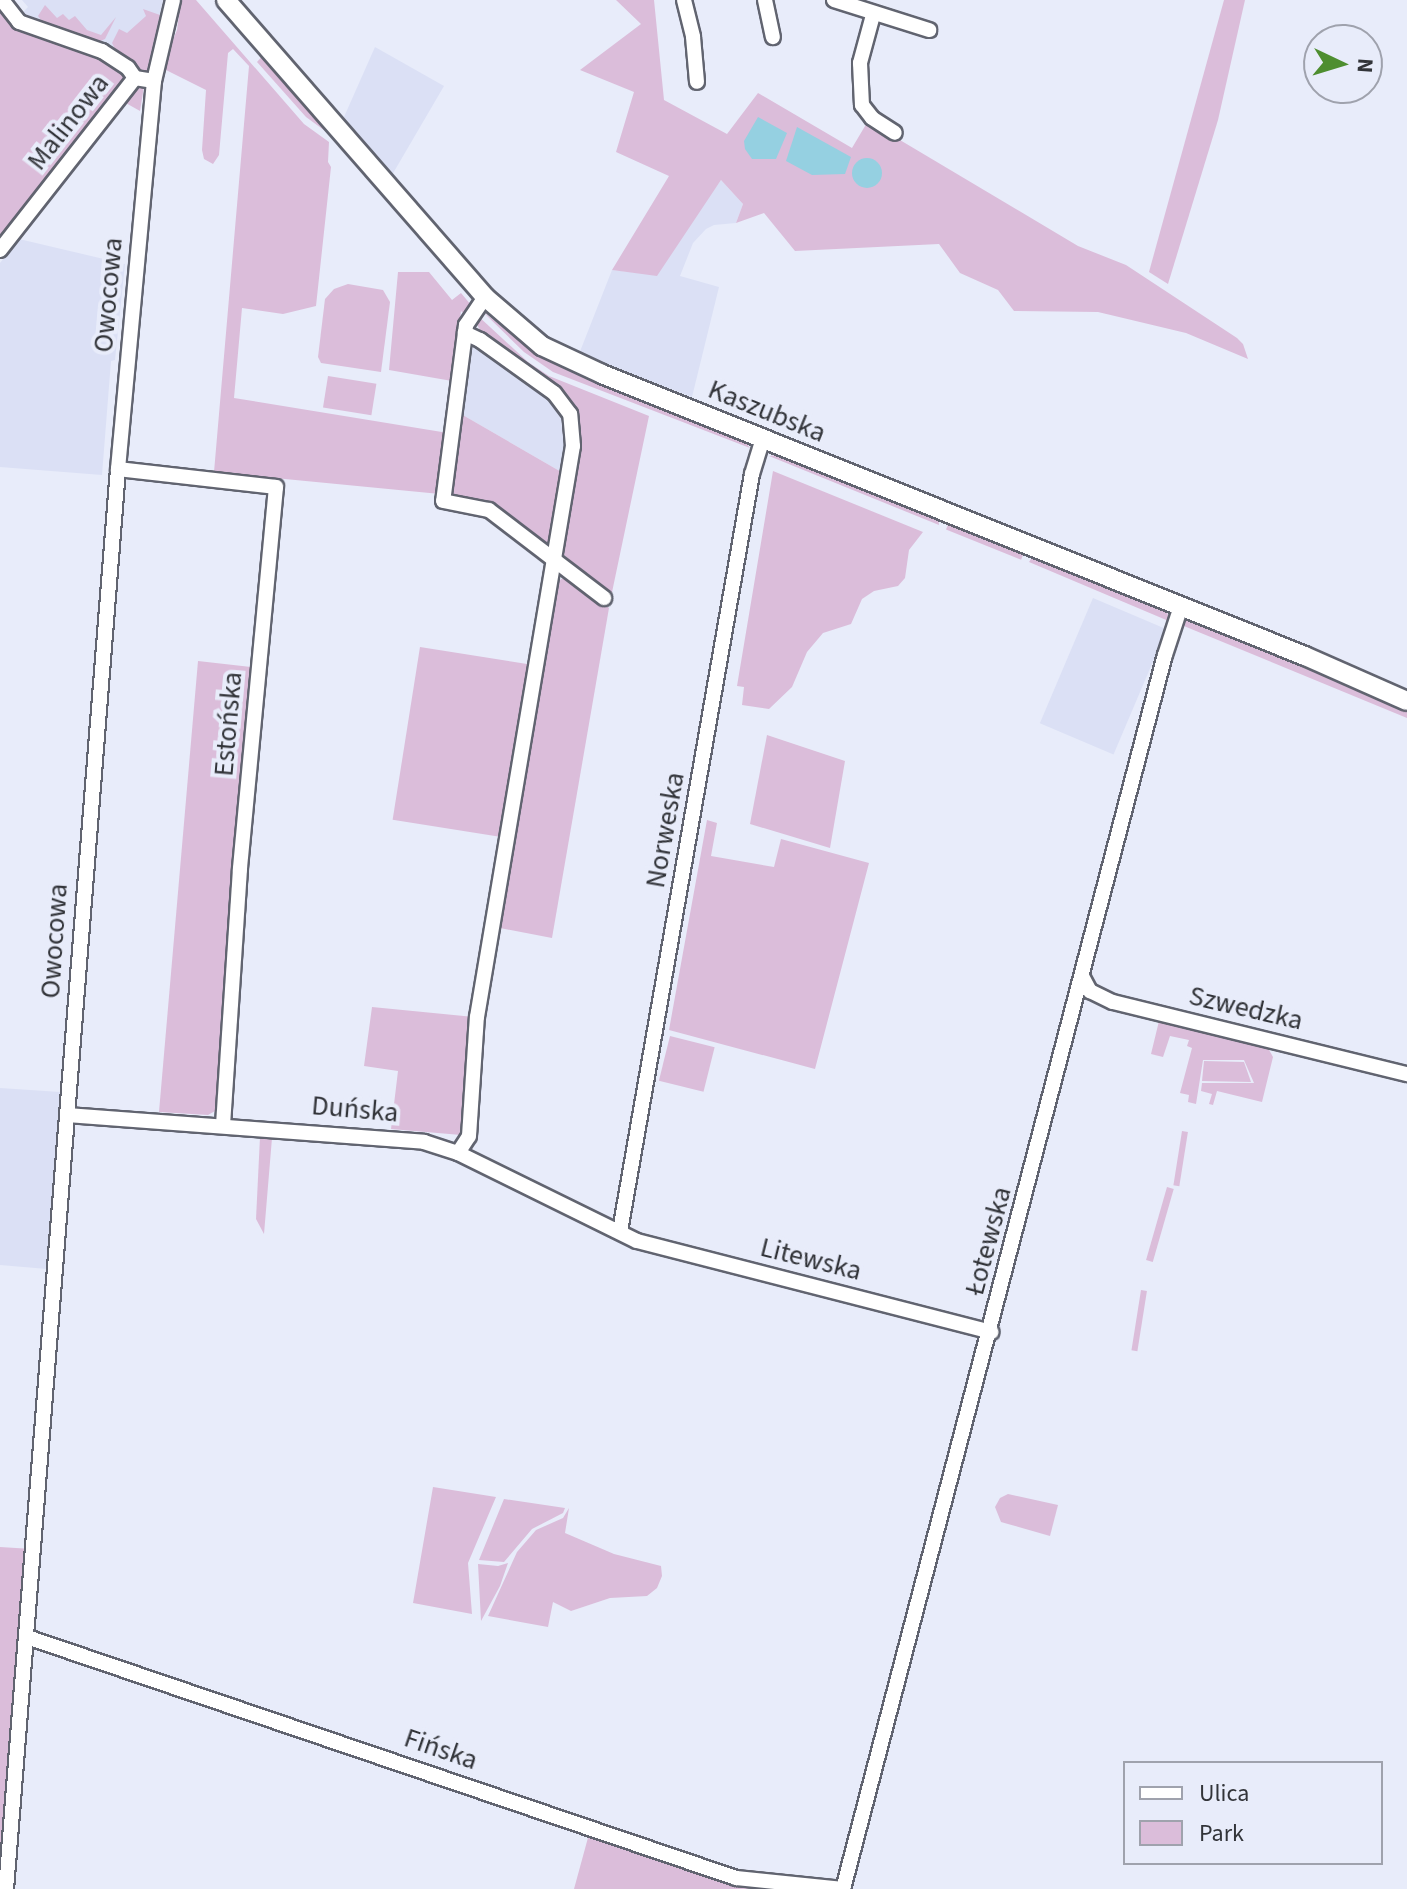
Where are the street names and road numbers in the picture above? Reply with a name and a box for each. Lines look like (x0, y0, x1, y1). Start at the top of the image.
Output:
street label: Malinowa (20, 67, 116, 177)
street label: Owocowa (86, 236, 130, 354)
street label: Kaszubska (703, 372, 831, 450)
street label: Estońska (207, 670, 249, 778)
street label: Norweska (638, 770, 692, 890)
street label: Owocowa (33, 882, 75, 1000)
street label: Szwedzka (1186, 979, 1306, 1037)
street label: Duńska (310, 1088, 400, 1130)
street label: Łotewska (957, 1183, 1019, 1299)
street label: Litewska (757, 1230, 865, 1288)
street label: Fińska (400, 1721, 482, 1777)

